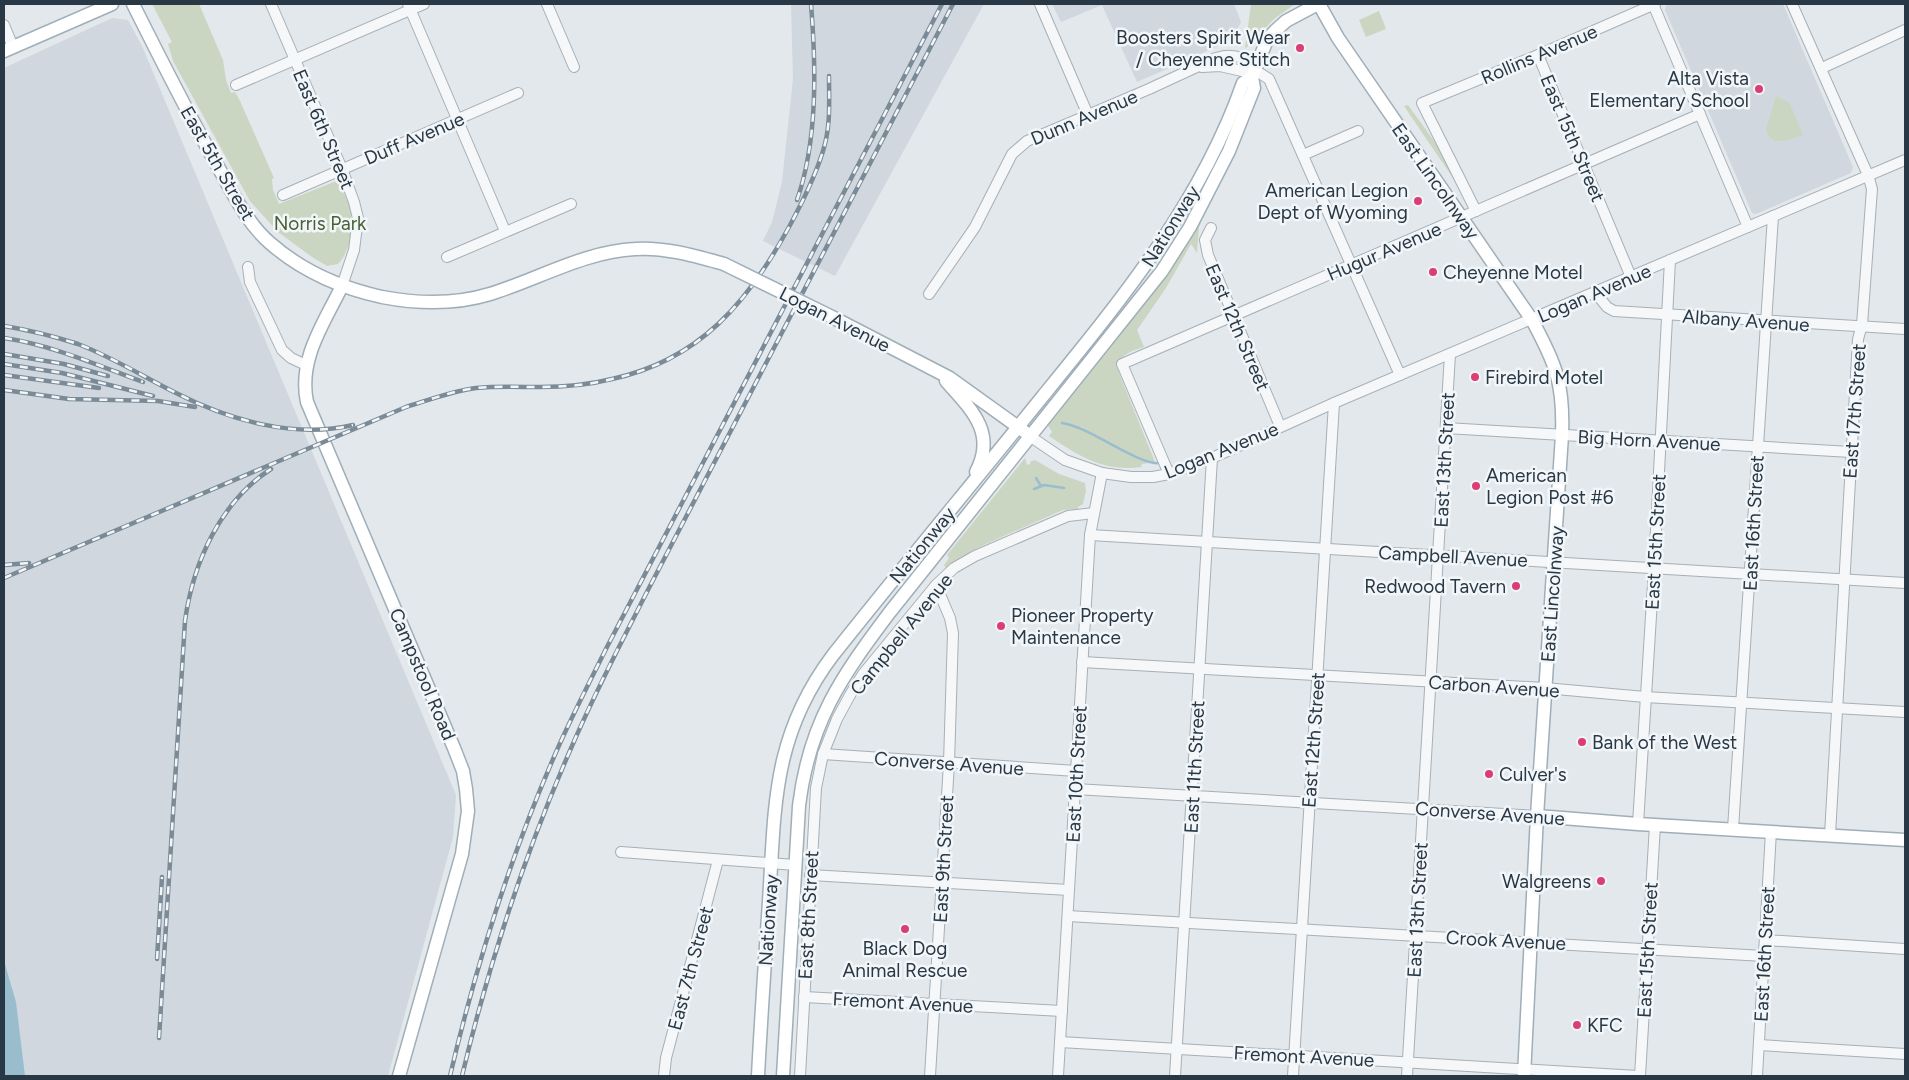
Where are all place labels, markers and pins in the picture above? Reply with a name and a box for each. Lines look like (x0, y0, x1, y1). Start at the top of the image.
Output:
place label: Boosters Spirit Wear / Cheyenne Stitch (1116, 26, 1291, 71)
marker: Boosters Spirit Wear / Cheyenne Stitch (1294, 42, 1306, 54)
place label: Alta Vista Elementary School (1589, 67, 1749, 112)
marker: Alta Vista Elementary School (1753, 83, 1765, 95)
place label: American Legion Dept of Wyoming (1257, 179, 1408, 224)
marker: American Legion Dept of Wyoming (1412, 195, 1424, 207)
place label: Cheyenne Motel (1443, 261, 1583, 284)
marker: Cheyenne Motel (1427, 266, 1439, 278)
place label: Firebird Motel (1485, 366, 1603, 389)
marker: Firebird Motel (1469, 371, 1481, 383)
place label: American Legion Post #6 (1486, 464, 1614, 509)
marker: American Legion Post #6 (1470, 480, 1482, 492)
place label: Redwood Tavern (1364, 575, 1506, 598)
marker: Redwood Tavern (1510, 580, 1522, 592)
place label: Pioneer Property Maintenance (1011, 604, 1153, 649)
marker: Pioneer Property Maintenance (995, 620, 1007, 632)
place label: Bank of the West (1592, 731, 1737, 754)
marker: Bank of the West (1576, 736, 1588, 748)
place label: Culver's (1499, 763, 1567, 786)
marker: Culver's (1483, 768, 1495, 780)
place label: Walgreens (1502, 870, 1591, 893)
marker: Walgreens (1595, 875, 1607, 887)
marker: Black Dog Animal Rescue (899, 923, 911, 935)
place label: Black Dog Animal Rescue (843, 937, 967, 982)
place label: KFC (1587, 1014, 1623, 1037)
marker: KFC (1571, 1019, 1583, 1031)

